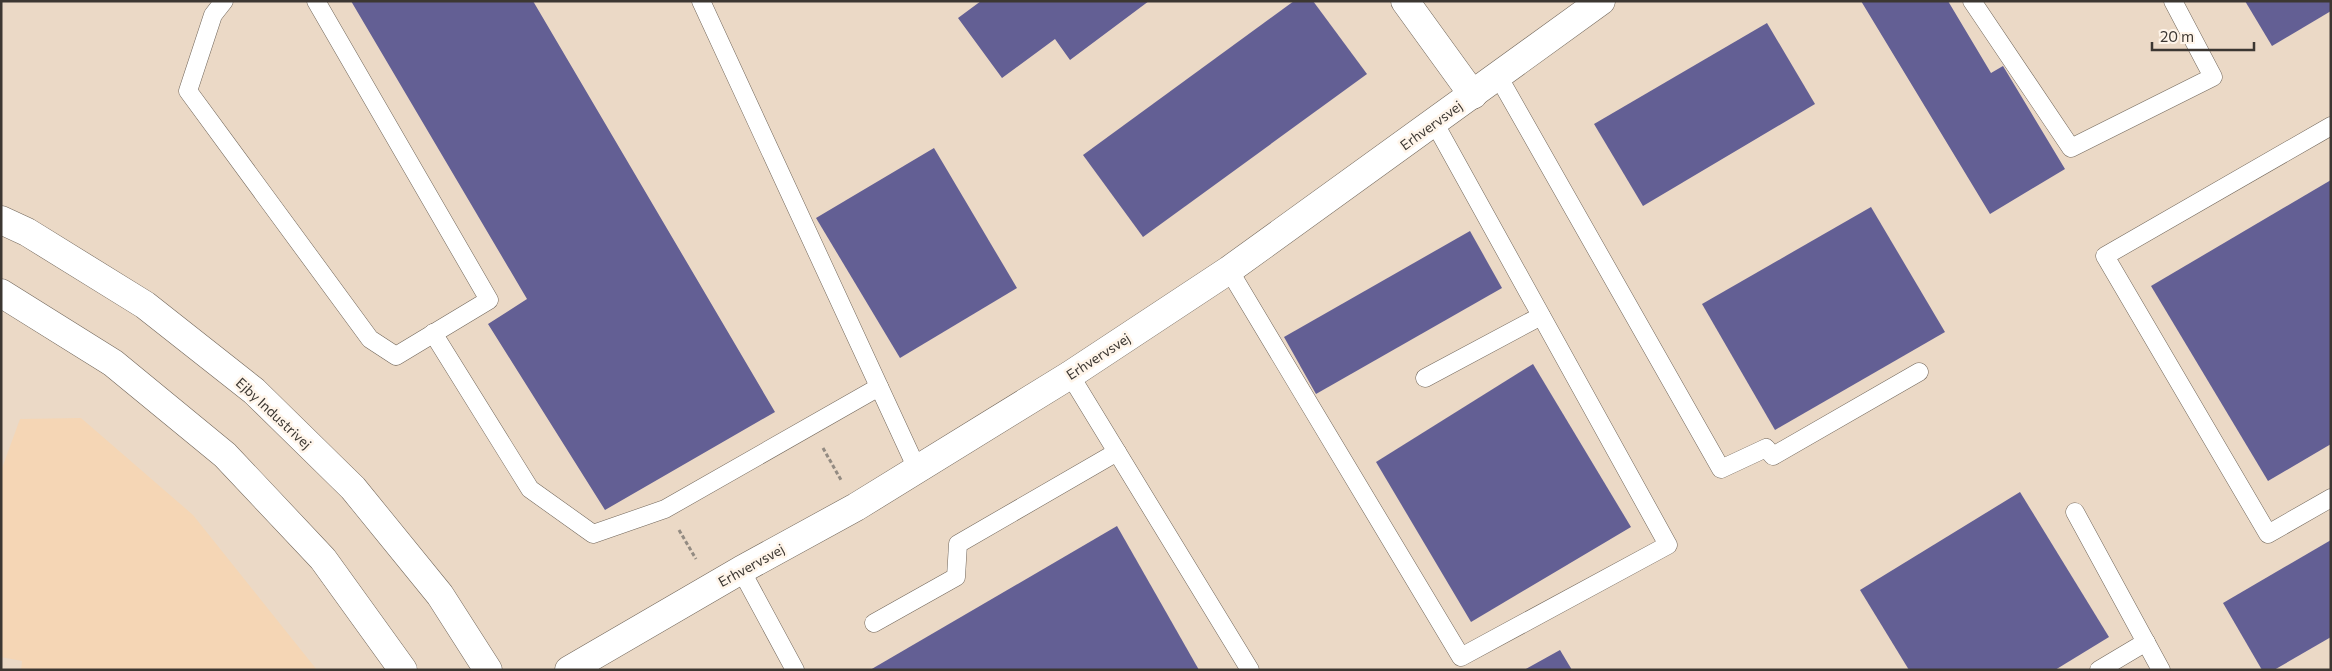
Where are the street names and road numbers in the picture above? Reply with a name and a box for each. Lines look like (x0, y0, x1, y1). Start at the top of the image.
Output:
street label: Erhvervsvej (1397, 97, 1465, 153)
street label: Erhvervsvej (1063, 329, 1133, 383)
street label: Ejby Industrivej (233, 374, 315, 452)
street label: Erhvervsvej (715, 540, 787, 590)

